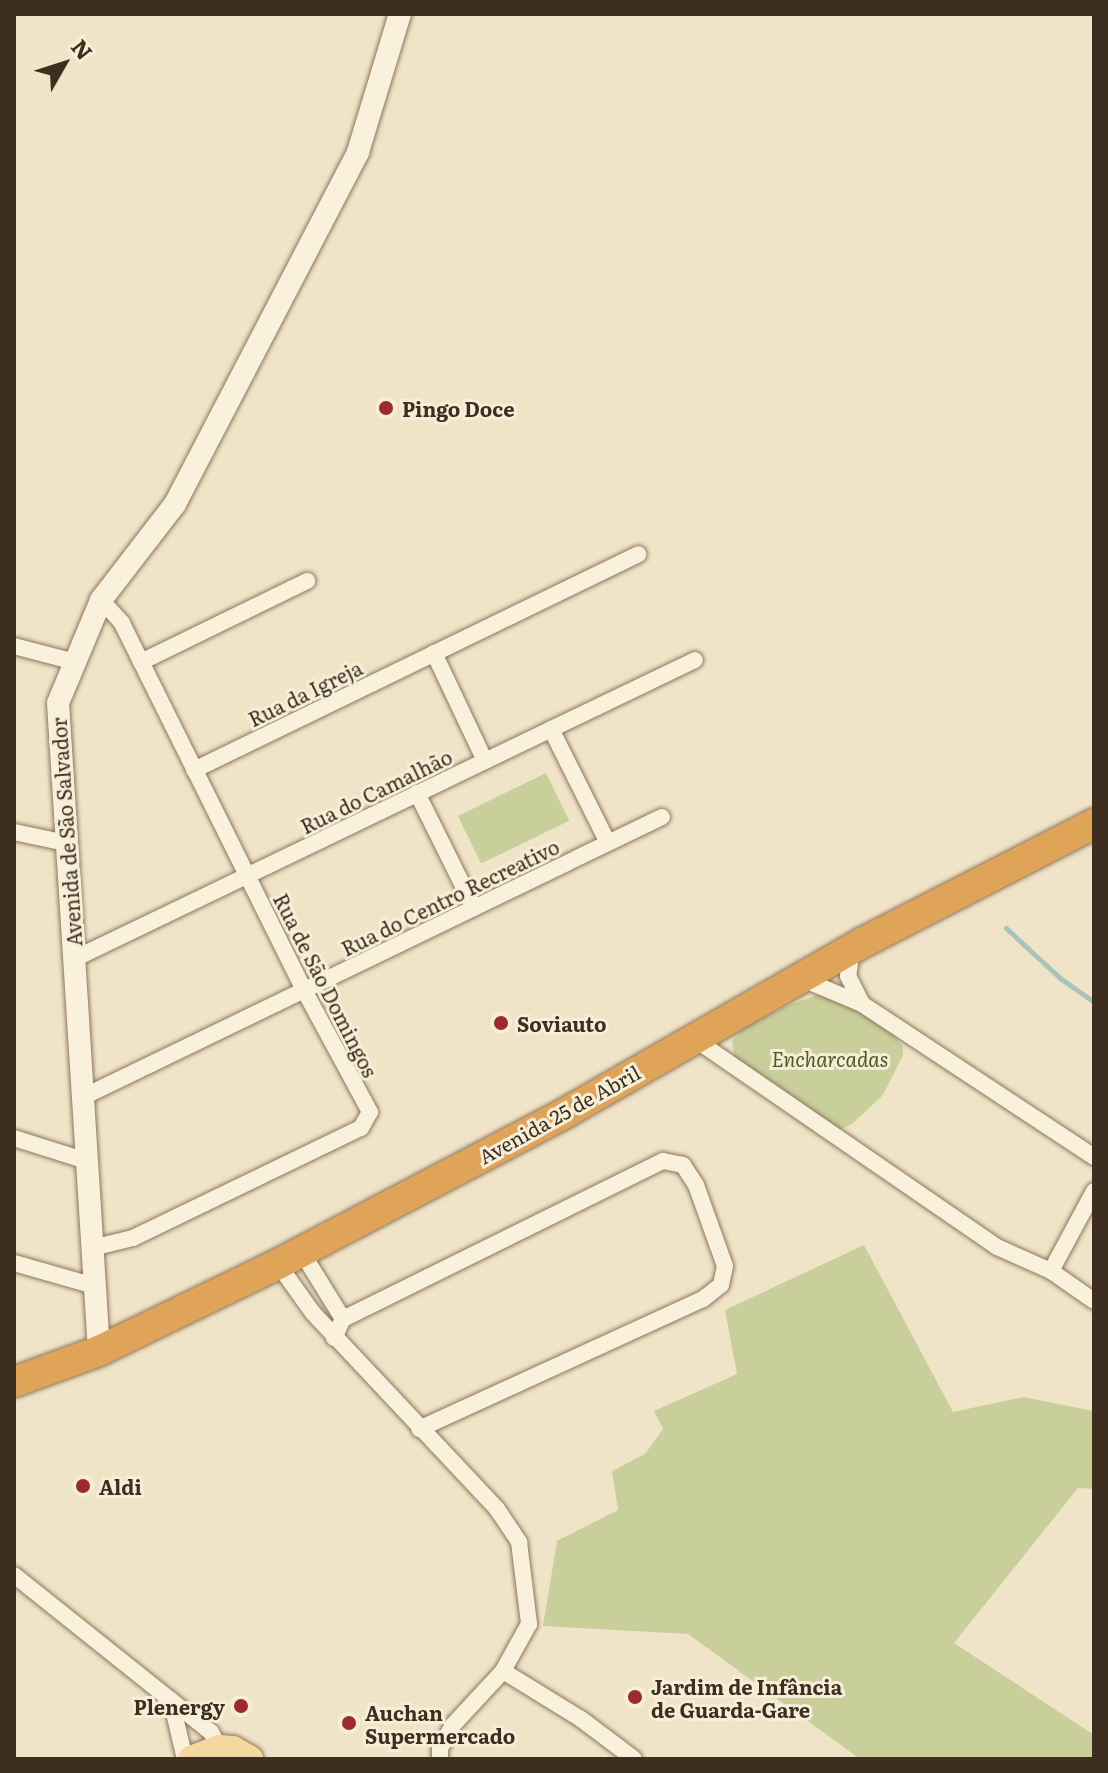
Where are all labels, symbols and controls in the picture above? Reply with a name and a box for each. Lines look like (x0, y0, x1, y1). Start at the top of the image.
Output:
north arrow (24, 24, 104, 104)
text: N (64, 31, 102, 66)
place label: Pingo Doce (402, 396, 514, 420)
marker: Pingo Doce (377, 399, 395, 417)
street label: Rua da Igreja (244, 655, 366, 731)
street label: Avenida de São Salvador (46, 717, 86, 947)
street label: Rua do Camalhão (296, 744, 456, 838)
street label: Rua do Centro Recreativo (337, 834, 563, 960)
street label: Rua de São Domingos (269, 889, 383, 1081)
place label: Soviauto (517, 1011, 606, 1035)
marker: Soviauto (492, 1014, 510, 1032)
park label: Encharcadas (772, 1046, 888, 1070)
street label: Avenida 25 de Abril (474, 1060, 644, 1168)
place label: Aldi (99, 1474, 142, 1498)
marker: Aldi (74, 1477, 92, 1495)
place label: Jardim de Infância de Guarda-Gare (651, 1674, 842, 1721)
marker: Jardim de Infância de Guarda-Gare (626, 1688, 644, 1706)
place label: Plenergy (134, 1694, 225, 1718)
marker: Plenergy (232, 1697, 250, 1715)
place label: Auchan Supermercado (365, 1700, 515, 1747)
marker: Auchan Supermercado (340, 1714, 358, 1732)

